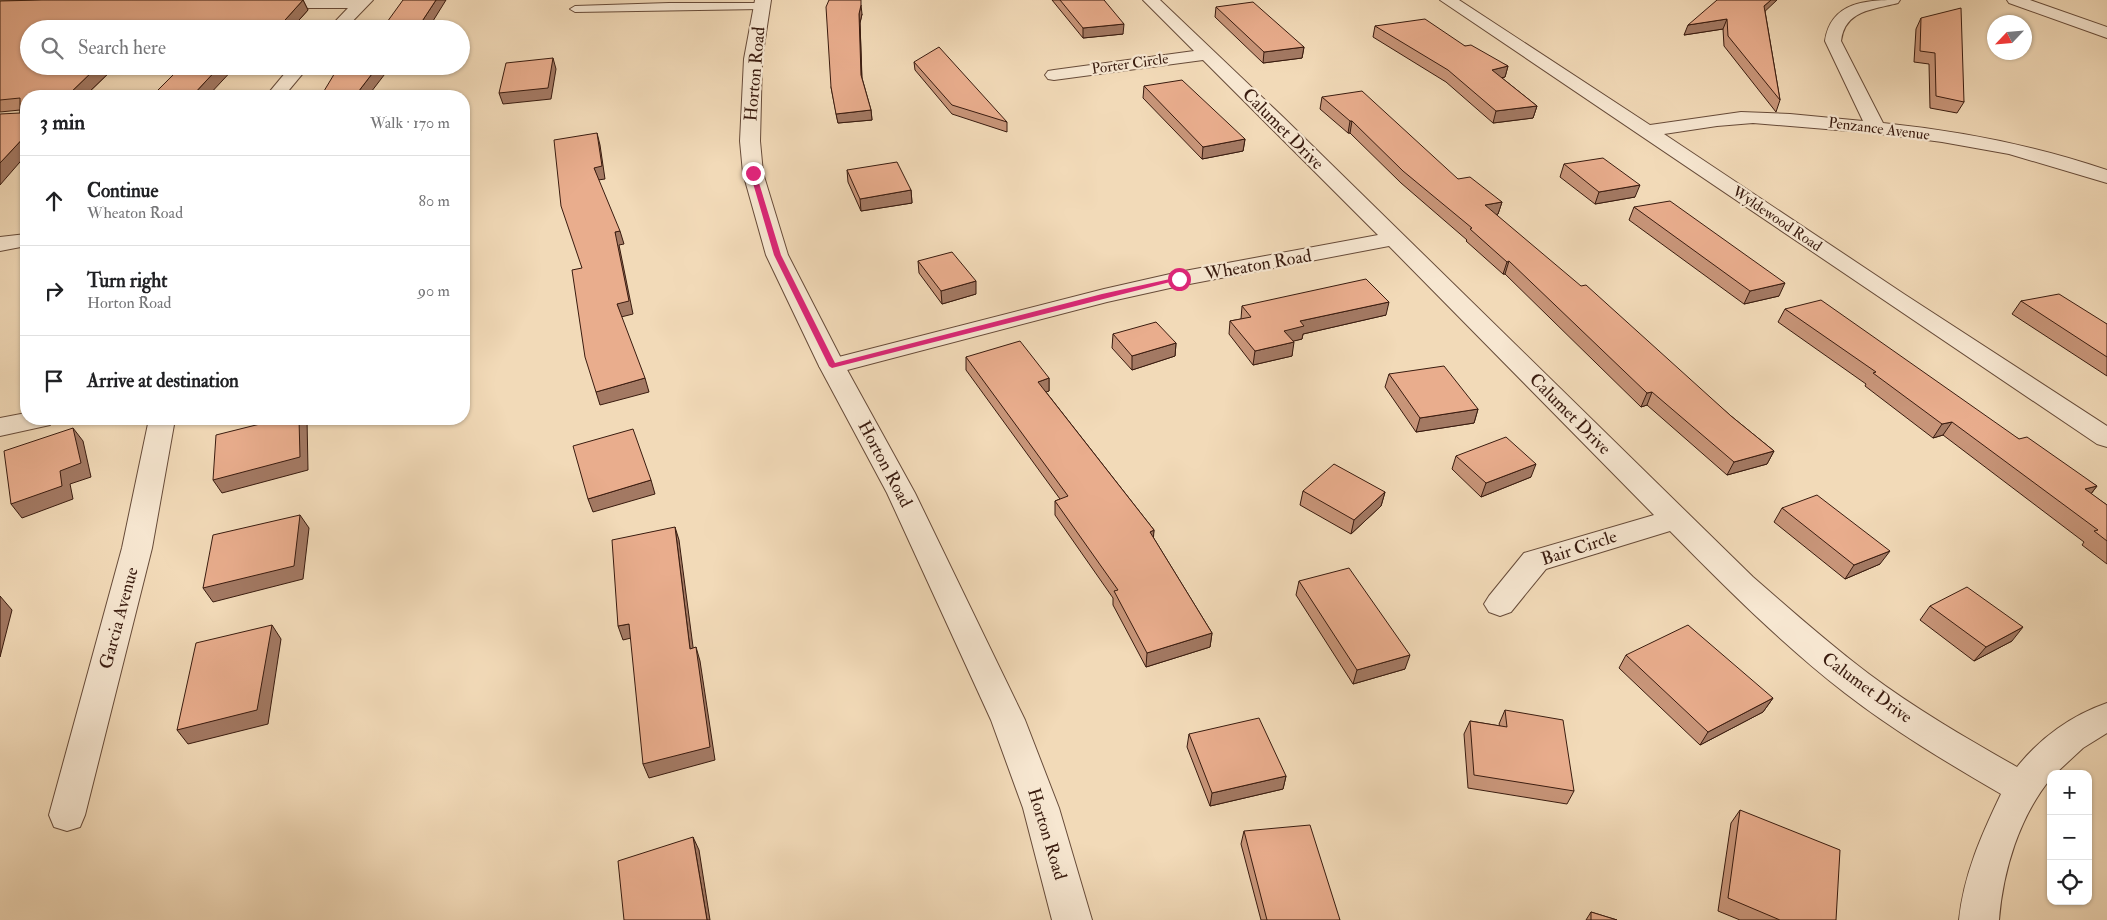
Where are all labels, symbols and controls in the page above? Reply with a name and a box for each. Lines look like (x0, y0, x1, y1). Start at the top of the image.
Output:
north arrow (1987, 15, 2032, 60)
search box (20, 20, 470, 75)
street label: Horton Road (739, 26, 771, 122)
icon: search (38, 34, 66, 62)
text: Search here (78, 36, 166, 60)
street label: Porter Circle (1090, 49, 1170, 79)
street label: Calumet Drive (1237, 83, 1329, 175)
text: 3 min (40, 109, 85, 136)
text: Walk · 170 m (370, 113, 450, 133)
street label: Penzance Avenue (1827, 113, 1931, 145)
route end (742, 162, 765, 185)
text: Continue (87, 179, 158, 203)
street label: Wyldewood Road (1728, 181, 1826, 256)
icon: ahead (40, 187, 68, 215)
text: 80 m (419, 191, 450, 211)
text: Wheaton Road (87, 203, 183, 223)
street label: Wheaton Road (1202, 244, 1313, 286)
route start (1168, 268, 1191, 291)
text: Turn right (87, 269, 167, 293)
icon: right (40, 277, 68, 305)
text: 90 m (418, 281, 450, 301)
text: Horton Road (87, 293, 171, 313)
icon: arrive (40, 367, 68, 395)
street label: Calumet Drive (1524, 368, 1616, 460)
text: Arrive at destination (87, 369, 239, 393)
street label: Horton Road (853, 417, 918, 511)
street label: Bair Circle (1538, 525, 1620, 571)
street label: Garcia Avenue (94, 564, 144, 671)
street label: Calumet Drive (1817, 647, 1917, 729)
map controls (2047, 770, 2092, 905)
button: + (2047, 770, 2092, 815)
street label: Horton Road (1022, 785, 1072, 883)
button: − (2047, 815, 2092, 860)
button: locate (2047, 860, 2092, 905)

